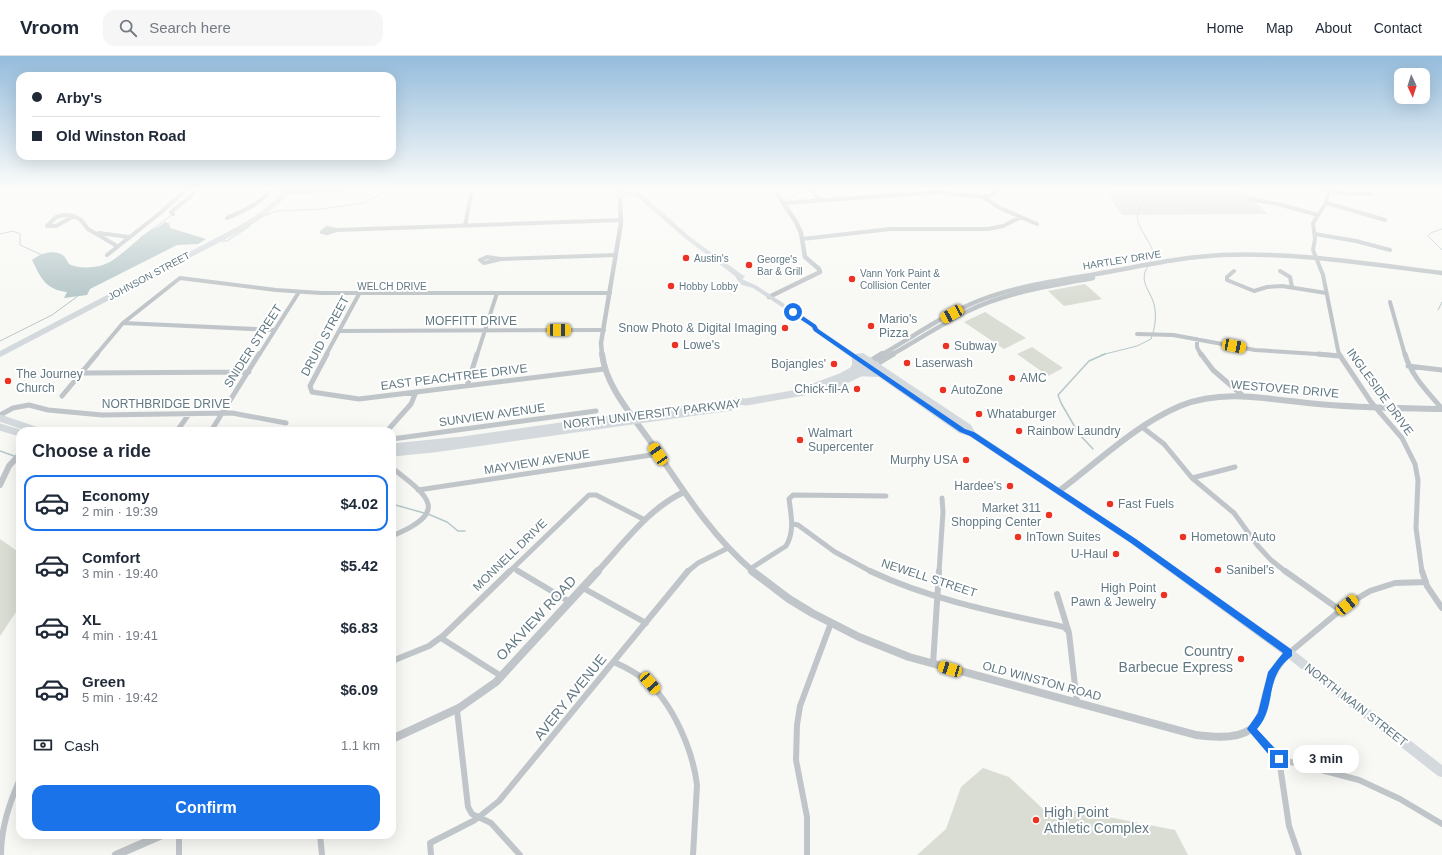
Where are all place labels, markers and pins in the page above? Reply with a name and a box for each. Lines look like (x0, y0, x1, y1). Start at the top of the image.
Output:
marker: Austin's (681, 253, 691, 263)
place label: Austin's (694, 253, 729, 264)
place label: George's Bar & Grill (757, 254, 803, 277)
marker: George's Bar & Grill (744, 260, 754, 270)
place label: Vann York Paint & Collision Center (860, 268, 940, 291)
marker: Vann York Paint & Collision Center (847, 274, 857, 284)
marker: Hobby Lobby (666, 281, 676, 291)
place label: Hobby Lobby (679, 281, 738, 292)
place label: Mario's Pizza (879, 312, 917, 340)
place label: Snow Photo & Digital Imaging (618, 321, 777, 335)
marker: Mario's Pizza (866, 321, 876, 331)
marker: Snow Photo & Digital Imaging (780, 323, 790, 333)
place label: Lowe's (683, 338, 720, 352)
place label: Subway (954, 339, 997, 353)
marker: Lowe's (670, 340, 680, 350)
marker: Subway (941, 341, 951, 351)
place label: Laserwash (915, 356, 973, 370)
place label: Bojangles' (771, 357, 826, 371)
marker: Laserwash (902, 358, 912, 368)
marker: Bojangles' (829, 359, 839, 369)
place label: The Journey Church (16, 367, 83, 395)
place label: AMC (1020, 371, 1047, 385)
marker: AMC (1007, 373, 1017, 383)
marker: The Journey Church (3, 376, 13, 386)
place label: Chick-fil-A (794, 382, 849, 396)
place label: AutoZone (951, 383, 1003, 397)
marker: Chick-fil-A (852, 384, 862, 394)
marker: AutoZone (938, 385, 948, 395)
place label: Whataburger (987, 407, 1056, 421)
marker: Whataburger (974, 409, 984, 419)
place label: Rainbow Laundry (1027, 424, 1120, 438)
place label: Walmart Supercenter (808, 426, 873, 454)
marker: Rainbow Laundry (1014, 426, 1024, 436)
marker: Walmart Supercenter (795, 435, 805, 445)
place label: Murphy USA (890, 453, 958, 467)
marker: Murphy USA (961, 455, 971, 465)
place label: Hardee's (954, 479, 1002, 493)
marker: Hardee's (1005, 481, 1015, 491)
place label: Fast Fuels (1118, 497, 1174, 511)
marker: Fast Fuels (1105, 499, 1115, 509)
place label: Market 311 Shopping Center (951, 501, 1041, 529)
marker: Market 311 Shopping Center (1044, 510, 1054, 520)
place label: InTown Suites (1026, 530, 1101, 544)
place label: Hometown Auto (1191, 530, 1276, 544)
marker: InTown Suites (1013, 532, 1023, 542)
marker: Hometown Auto (1178, 532, 1188, 542)
place label: U-Haul (1071, 547, 1108, 561)
marker: U-Haul (1111, 549, 1121, 559)
place label: Sanibel's (1226, 563, 1274, 577)
marker: Sanibel's (1213, 565, 1223, 575)
place label: High Point Pawn & Jewelry (1071, 581, 1157, 609)
marker: High Point Pawn & Jewelry (1159, 590, 1169, 600)
place label: Country Barbecue Express (1119, 643, 1233, 675)
marker: Country Barbecue Express (1236, 654, 1246, 664)
place label: High Point Athletic Complex (1044, 804, 1149, 836)
marker: High Point Athletic Complex (1031, 815, 1041, 825)

